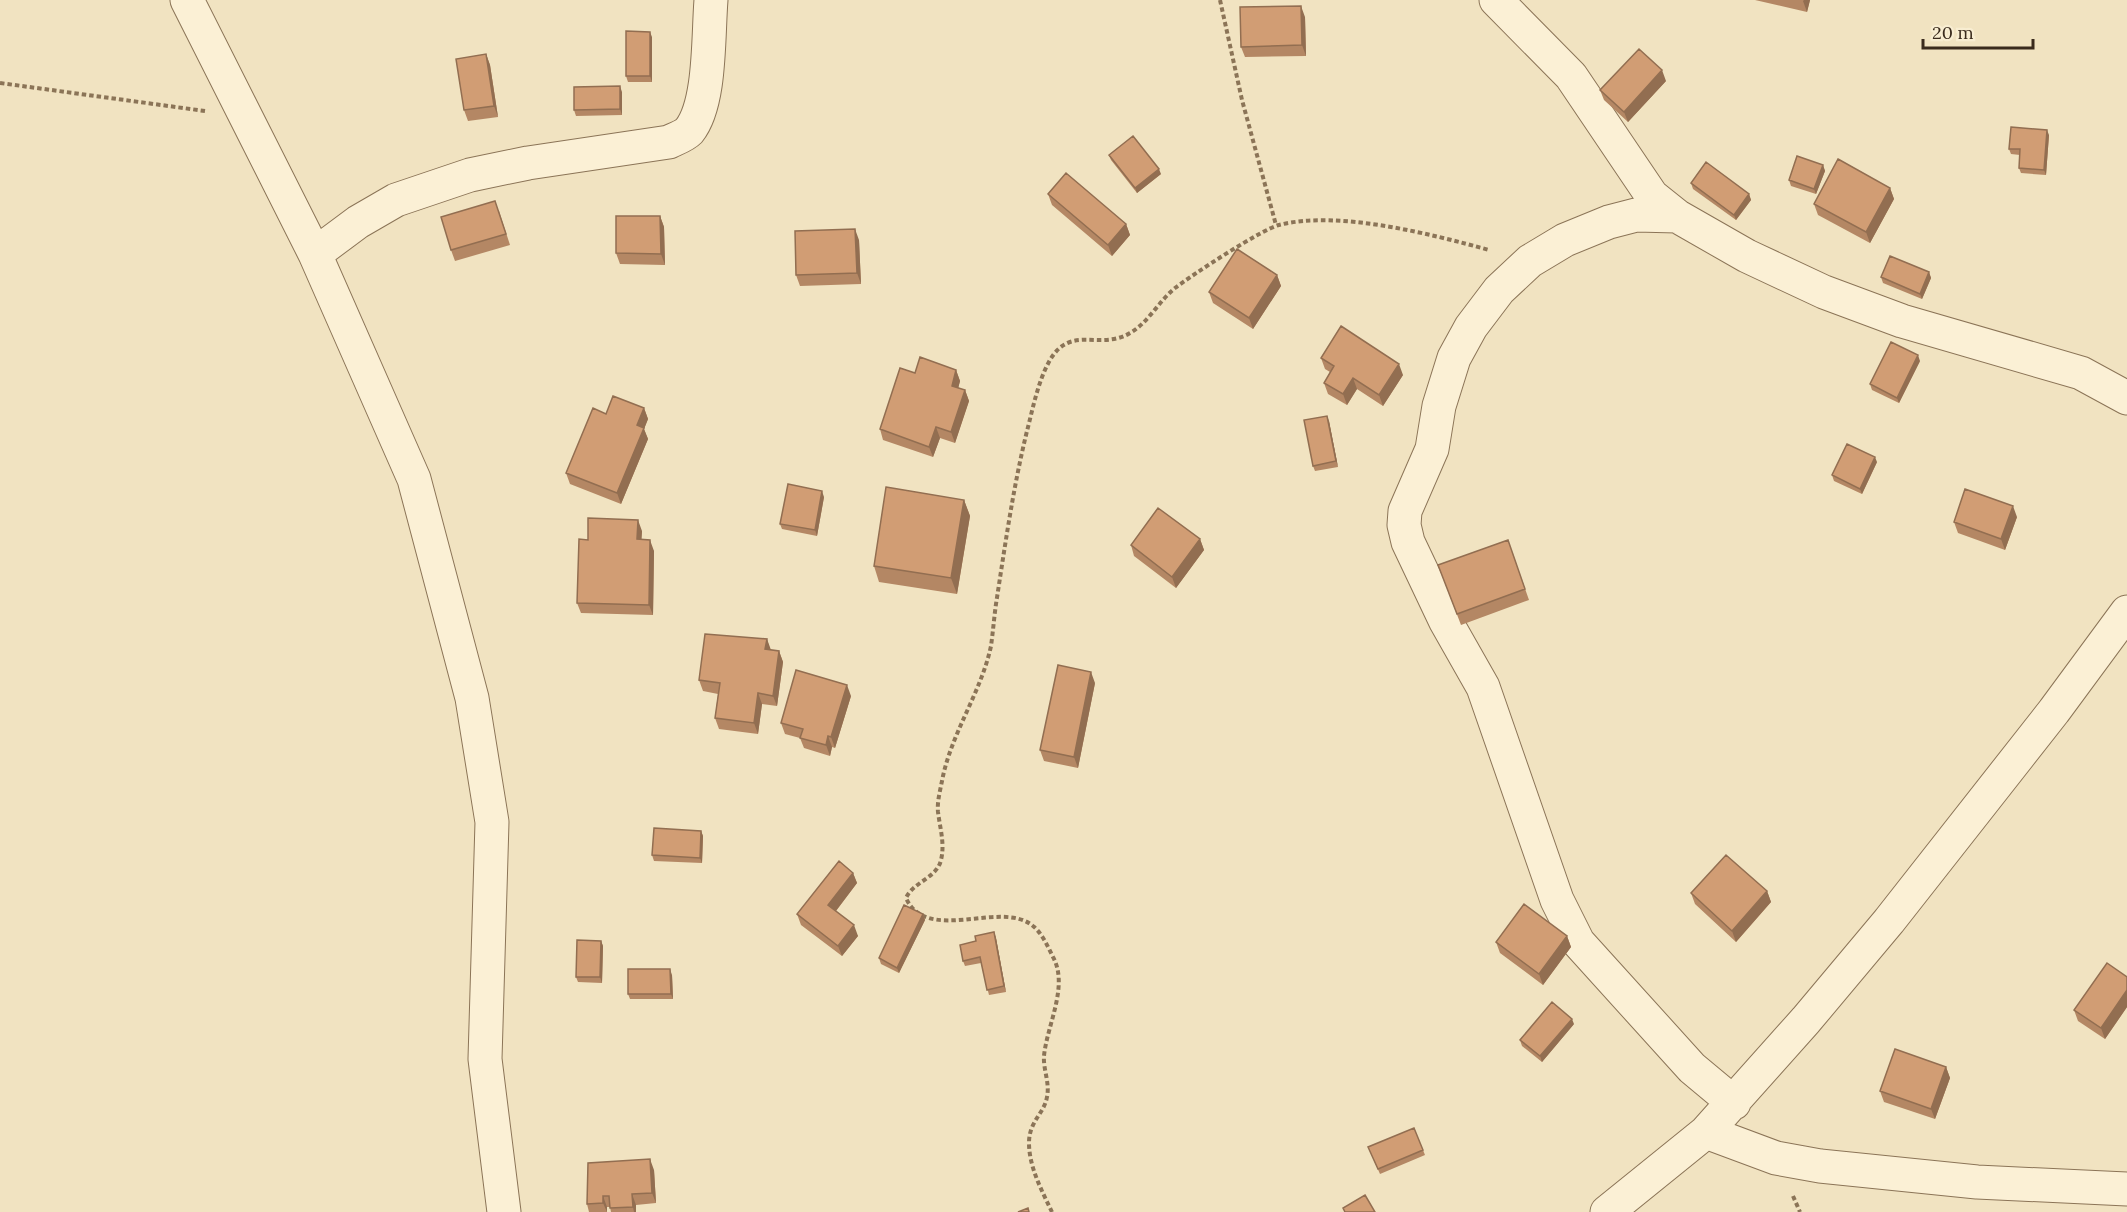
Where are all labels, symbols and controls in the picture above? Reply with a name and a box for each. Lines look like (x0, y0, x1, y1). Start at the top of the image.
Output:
scale bar (1923, 12, 2032, 50)
text: 20 m (1932, 21, 1974, 44)

